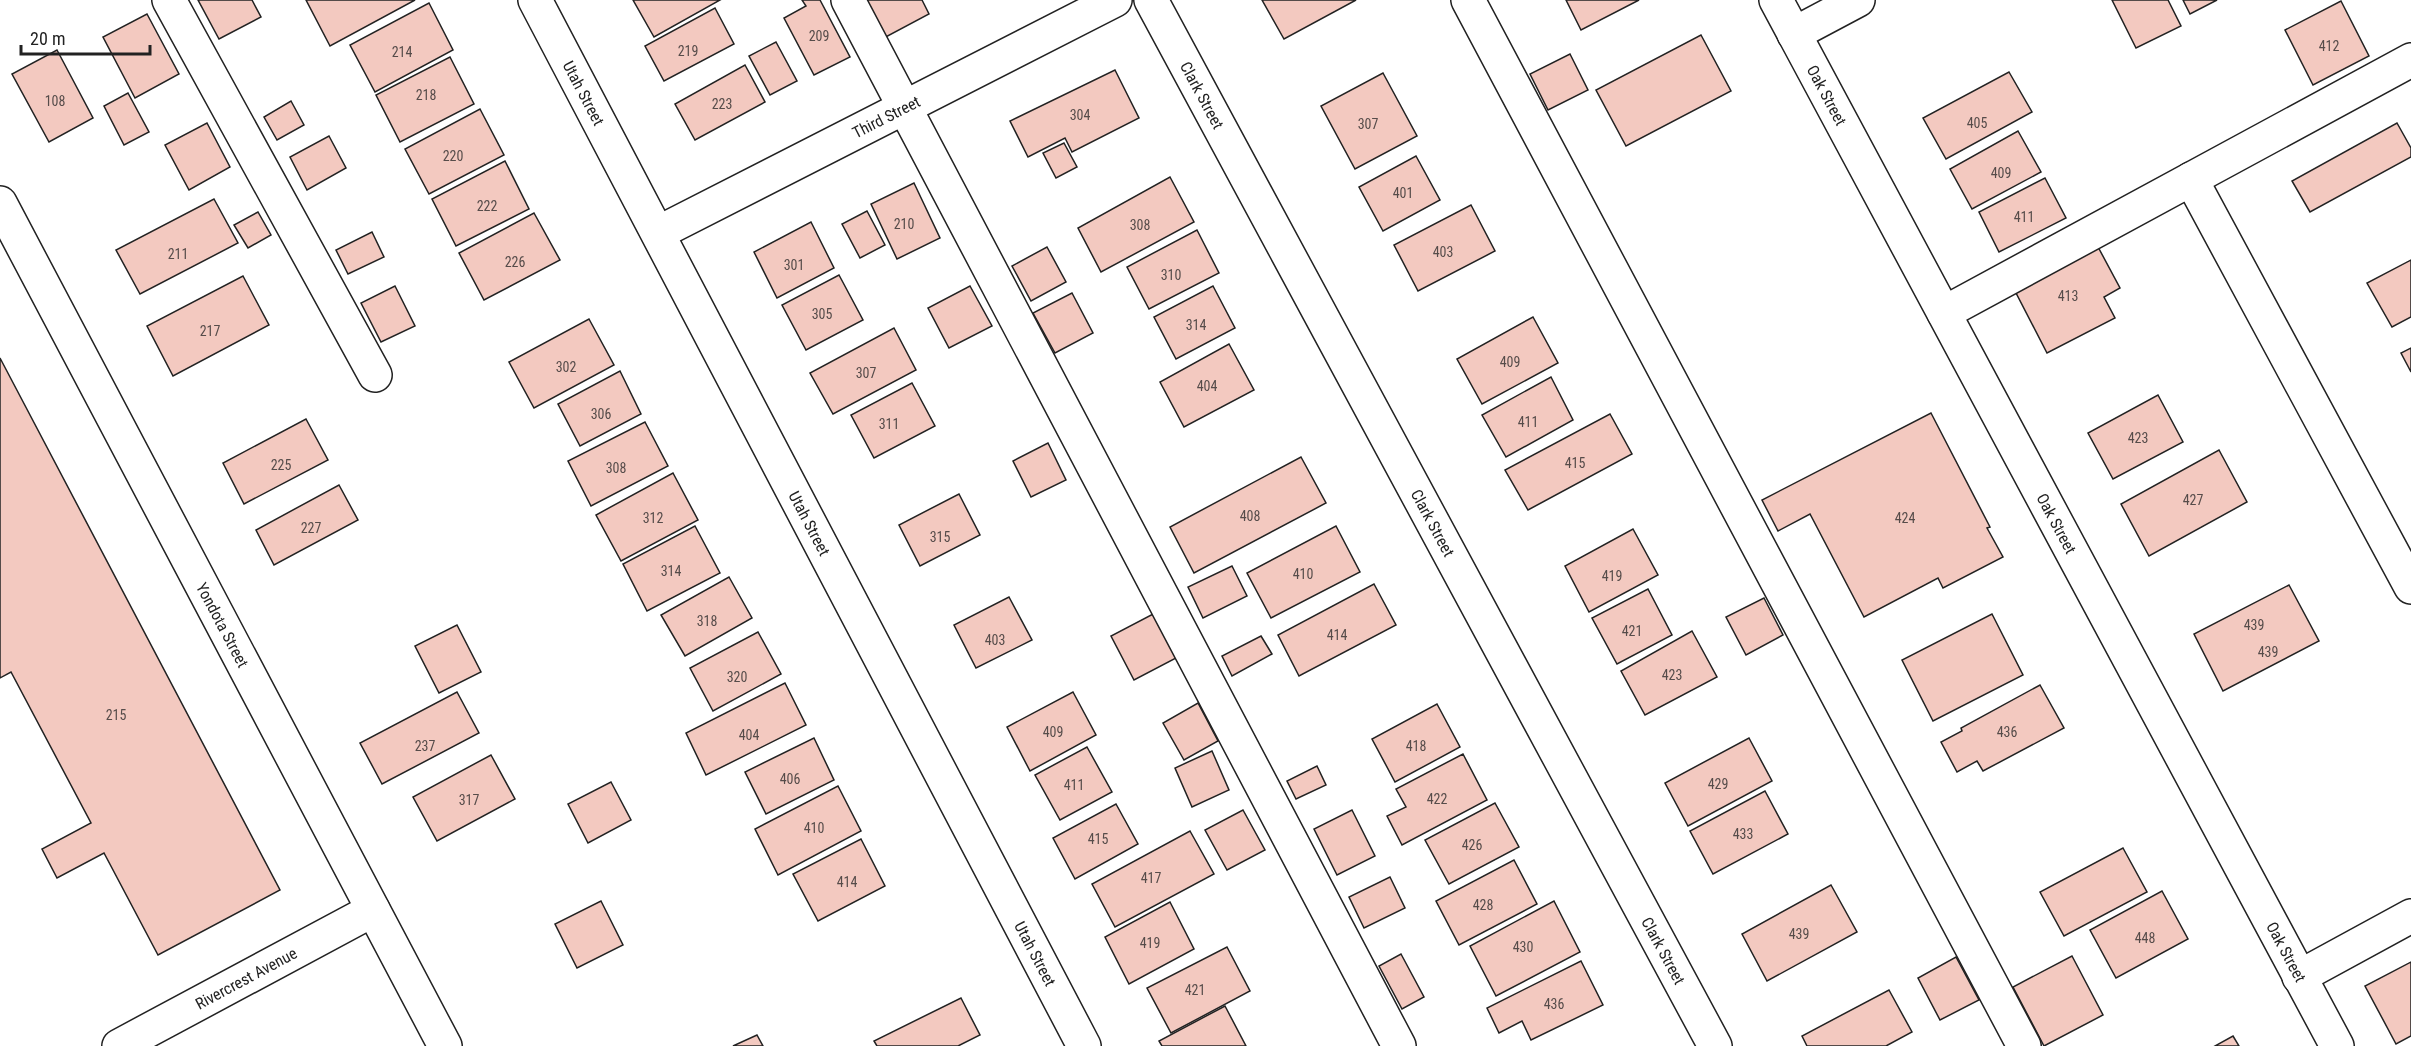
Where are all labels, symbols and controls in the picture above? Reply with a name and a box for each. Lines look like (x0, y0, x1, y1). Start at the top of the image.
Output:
scale bar (21, 18, 150, 56)
text: 20 m (30, 28, 65, 49)
house number: 209 (809, 28, 829, 44)
house number: 412 (2319, 38, 2339, 54)
house number: 219 (678, 43, 698, 59)
house number: 214 (392, 44, 412, 60)
street label: Utah Street (559, 58, 608, 129)
street label: Clark Street (1176, 58, 1228, 132)
street label: Oak Street (1803, 62, 1851, 129)
house number: 218 (416, 87, 436, 103)
street label: Third Street (849, 92, 924, 142)
house number: 108 (45, 93, 65, 109)
house number: 223 (712, 96, 732, 112)
house number: 304 (1070, 107, 1090, 123)
house number: 405 (1967, 115, 1987, 131)
house number: 307 (1358, 116, 1378, 132)
house number: 220 (443, 148, 463, 164)
house number: 409 (1991, 165, 2011, 181)
house number: 401 (1393, 185, 1413, 201)
house number: 222 (477, 198, 497, 214)
house number: 411 (2014, 209, 2034, 225)
house number: 210 (894, 216, 914, 232)
house number: 308 (1130, 217, 1150, 233)
house number: 403 (1433, 244, 1453, 260)
house number: 211 (168, 246, 188, 262)
house number: 226 (505, 254, 525, 270)
house number: 301 (784, 257, 804, 273)
house number: 310 (1161, 267, 1181, 283)
house number: 413 (2058, 288, 2078, 304)
house number: 305 (812, 306, 832, 322)
house number: 314 (1186, 317, 1206, 333)
house number: 217 (200, 323, 220, 339)
house number: 409 (1500, 354, 1520, 370)
house number: 302 (556, 359, 576, 375)
house number: 307 (856, 365, 876, 381)
house number: 404 (1197, 378, 1217, 394)
house number: 306 (591, 406, 611, 422)
house number: 411 (1518, 414, 1538, 430)
house number: 311 (879, 416, 899, 432)
house number: 423 (2128, 430, 2148, 446)
house number: 415 (1565, 455, 1585, 471)
house number: 225 (271, 457, 291, 473)
house number: 308 (606, 460, 626, 476)
street label: Clark Street (1407, 486, 1458, 560)
street label: Utah Street (784, 488, 834, 559)
street label: Oak Street (2032, 490, 2080, 557)
house number: 427 (2183, 492, 2203, 508)
house number: 408 (1240, 508, 1260, 524)
house number: 312 (643, 510, 663, 526)
house number: 424 (1895, 510, 1915, 526)
house number: 227 (301, 520, 321, 536)
house number: 315 (930, 529, 950, 545)
house number: 314 (661, 563, 681, 579)
house number: 410 (1293, 566, 1313, 582)
house number: 419 (1602, 568, 1622, 584)
street label: Yondota Street (192, 579, 253, 671)
house number: 318 (697, 613, 717, 629)
house number: 439 (2244, 617, 2264, 633)
house number: 421 (1622, 623, 1642, 639)
house number: 414 (1327, 627, 1347, 643)
house number: 403 (985, 632, 1005, 648)
house number: 439 (2258, 644, 2278, 660)
house number: 423 (1662, 667, 1682, 683)
house number: 320 (727, 669, 747, 685)
house number: 215 (106, 707, 126, 723)
house number: 409 (1043, 724, 1063, 740)
house number: 436 (1997, 724, 2017, 740)
house number: 404 (739, 727, 759, 743)
house number: 237 (415, 738, 435, 754)
house number: 418 (1406, 738, 1426, 754)
house number: 406 (780, 771, 800, 787)
house number: 429 (1708, 776, 1728, 792)
house number: 411 (1064, 777, 1084, 793)
house number: 422 (1427, 791, 1447, 807)
house number: 317 (459, 792, 479, 808)
house number: 410 (804, 820, 824, 836)
house number: 433 (1733, 826, 1753, 842)
house number: 415 (1088, 831, 1108, 847)
house number: 426 (1462, 837, 1482, 853)
house number: 417 (1141, 870, 1161, 886)
house number: 414 (837, 874, 857, 890)
house number: 428 (1473, 897, 1493, 913)
street label: Clark Street (1637, 914, 1689, 988)
street label: Utah Street (1010, 918, 1060, 990)
street label: Oak Street (2262, 919, 2310, 986)
house number: 439 (1789, 926, 1809, 942)
house number: 448 (2135, 930, 2155, 946)
house number: 419 (1140, 935, 1160, 951)
house number: 430 (1513, 939, 1533, 955)
street label: Rivercrest Avenue (192, 944, 300, 1013)
house number: 421 (1185, 982, 1205, 998)
house number: 436 (1544, 996, 1564, 1012)

